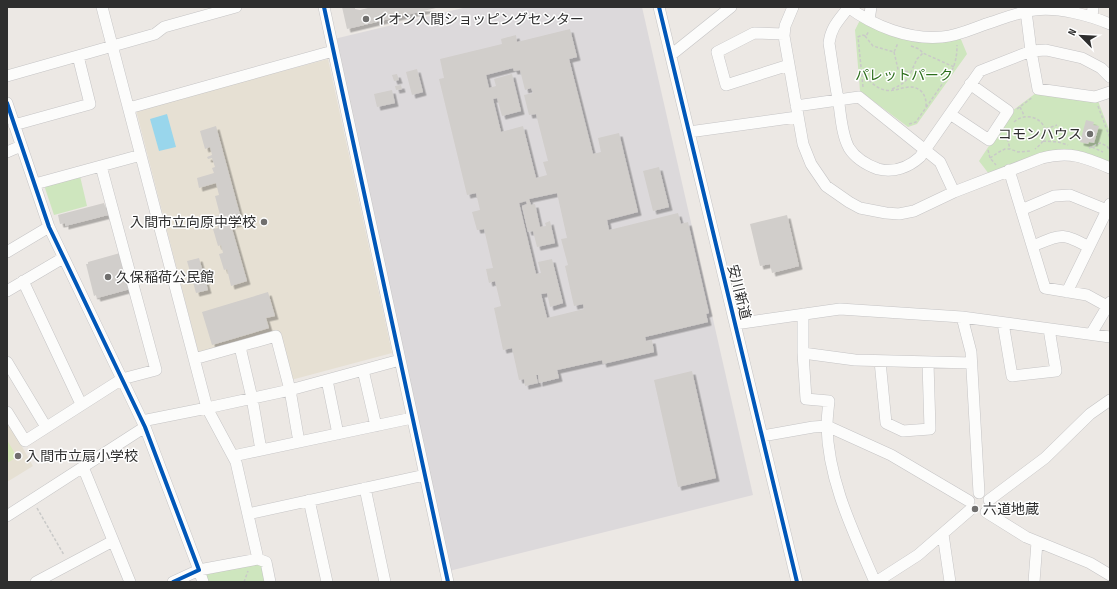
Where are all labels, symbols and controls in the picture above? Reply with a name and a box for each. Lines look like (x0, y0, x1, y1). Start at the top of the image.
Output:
place label: イオン入間ショッピングセンター (374, 11, 584, 28)
marker: イオン入間ショッピングセンター (361, 14, 371, 24)
north arrow (1061, 16, 1101, 56)
text: N (1065, 27, 1080, 37)
park label: パレットパーク (855, 67, 953, 84)
place label: コモンハウス (998, 126, 1082, 143)
marker: コモンハウス (1085, 129, 1095, 139)
place label: 入間市立向原中学校 (130, 214, 256, 231)
marker: 入間市立向原中学校 (259, 217, 269, 227)
street label: 安川新道 (724, 263, 754, 321)
place label: 久保稲荷公民館 (116, 269, 214, 286)
marker: 久保稲荷公民館 (103, 272, 113, 282)
place label: 入間市立扇小学校 (26, 448, 138, 465)
marker: 入間市立扇小学校 (13, 451, 23, 461)
place label: 六道地蔵 (983, 501, 1039, 518)
marker: 六道地蔵 (970, 504, 980, 514)

